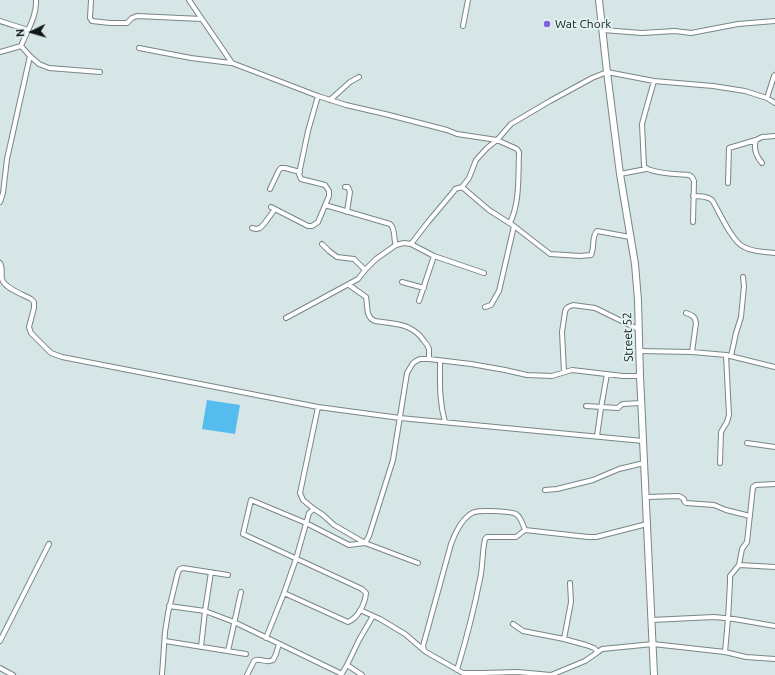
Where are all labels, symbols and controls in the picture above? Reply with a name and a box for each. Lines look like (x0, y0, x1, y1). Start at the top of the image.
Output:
north arrow (12, 12, 52, 52)
place label: Wat Chork (555, 17, 611, 31)
marker: Wat Chork (542, 19, 552, 29)
text: N (14, 28, 26, 38)
street label: Street 52 (620, 312, 636, 362)

